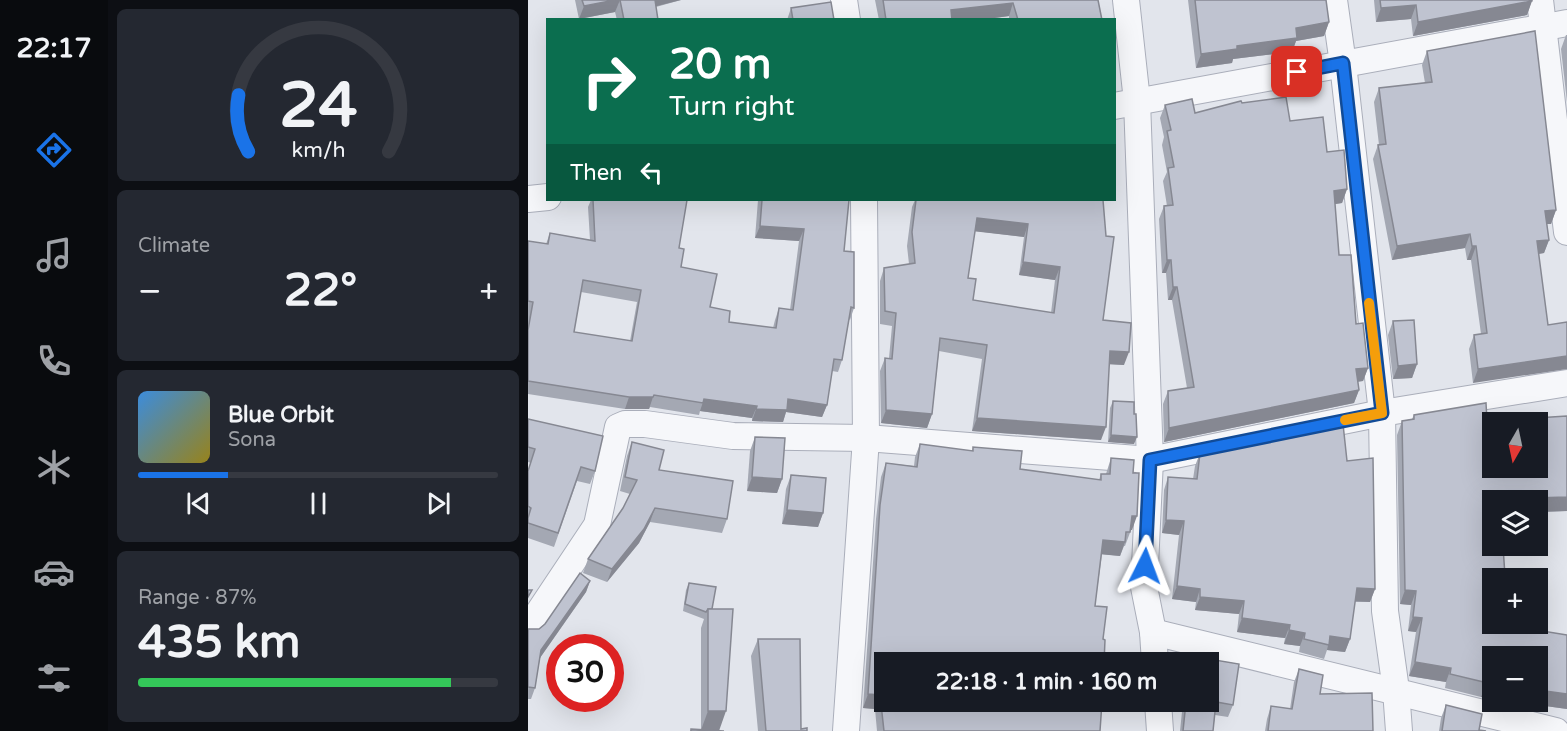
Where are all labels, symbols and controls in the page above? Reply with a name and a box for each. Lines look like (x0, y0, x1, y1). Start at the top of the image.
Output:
text: 22:17 (17, 32, 91, 65)
text: 20 m (669, 39, 771, 90)
icon: right (570, 42, 648, 120)
pin (1271, 46, 1322, 97)
icon: arrive (1280, 55, 1313, 88)
text: 24 (279, 69, 357, 144)
text: Turn right (669, 90, 795, 123)
icon: directions (33, 129, 75, 171)
text: km/h (291, 137, 345, 163)
icon: left (635, 156, 668, 189)
text: Then (570, 160, 623, 186)
icon: music (33, 234, 75, 276)
text: Climate (138, 234, 210, 258)
text: 22° (284, 264, 357, 318)
text: − (138, 272, 162, 311)
text: + (479, 272, 498, 311)
icon: phone (33, 340, 75, 382)
text: Blue Orbit (228, 402, 334, 428)
north arrow (1482, 412, 1548, 478)
map controls (1482, 412, 1548, 712)
text: Sona (228, 428, 276, 452)
icon: climate (33, 446, 75, 488)
icon: previous (182, 487, 215, 520)
icon: pause (302, 487, 335, 520)
icon: next (422, 487, 455, 520)
button: layers (1482, 490, 1548, 556)
position arrow (1113, 534, 1177, 598)
icon: car (33, 551, 75, 593)
button: + (1482, 568, 1548, 634)
text: Range · 87% (138, 586, 257, 610)
text: 435 km (138, 616, 300, 670)
speed limit sign: 30 (546, 634, 624, 712)
button: − (1482, 646, 1548, 712)
icon: filters (33, 657, 75, 699)
text: 22:18 · 1 min · 160 m (936, 669, 1157, 695)

